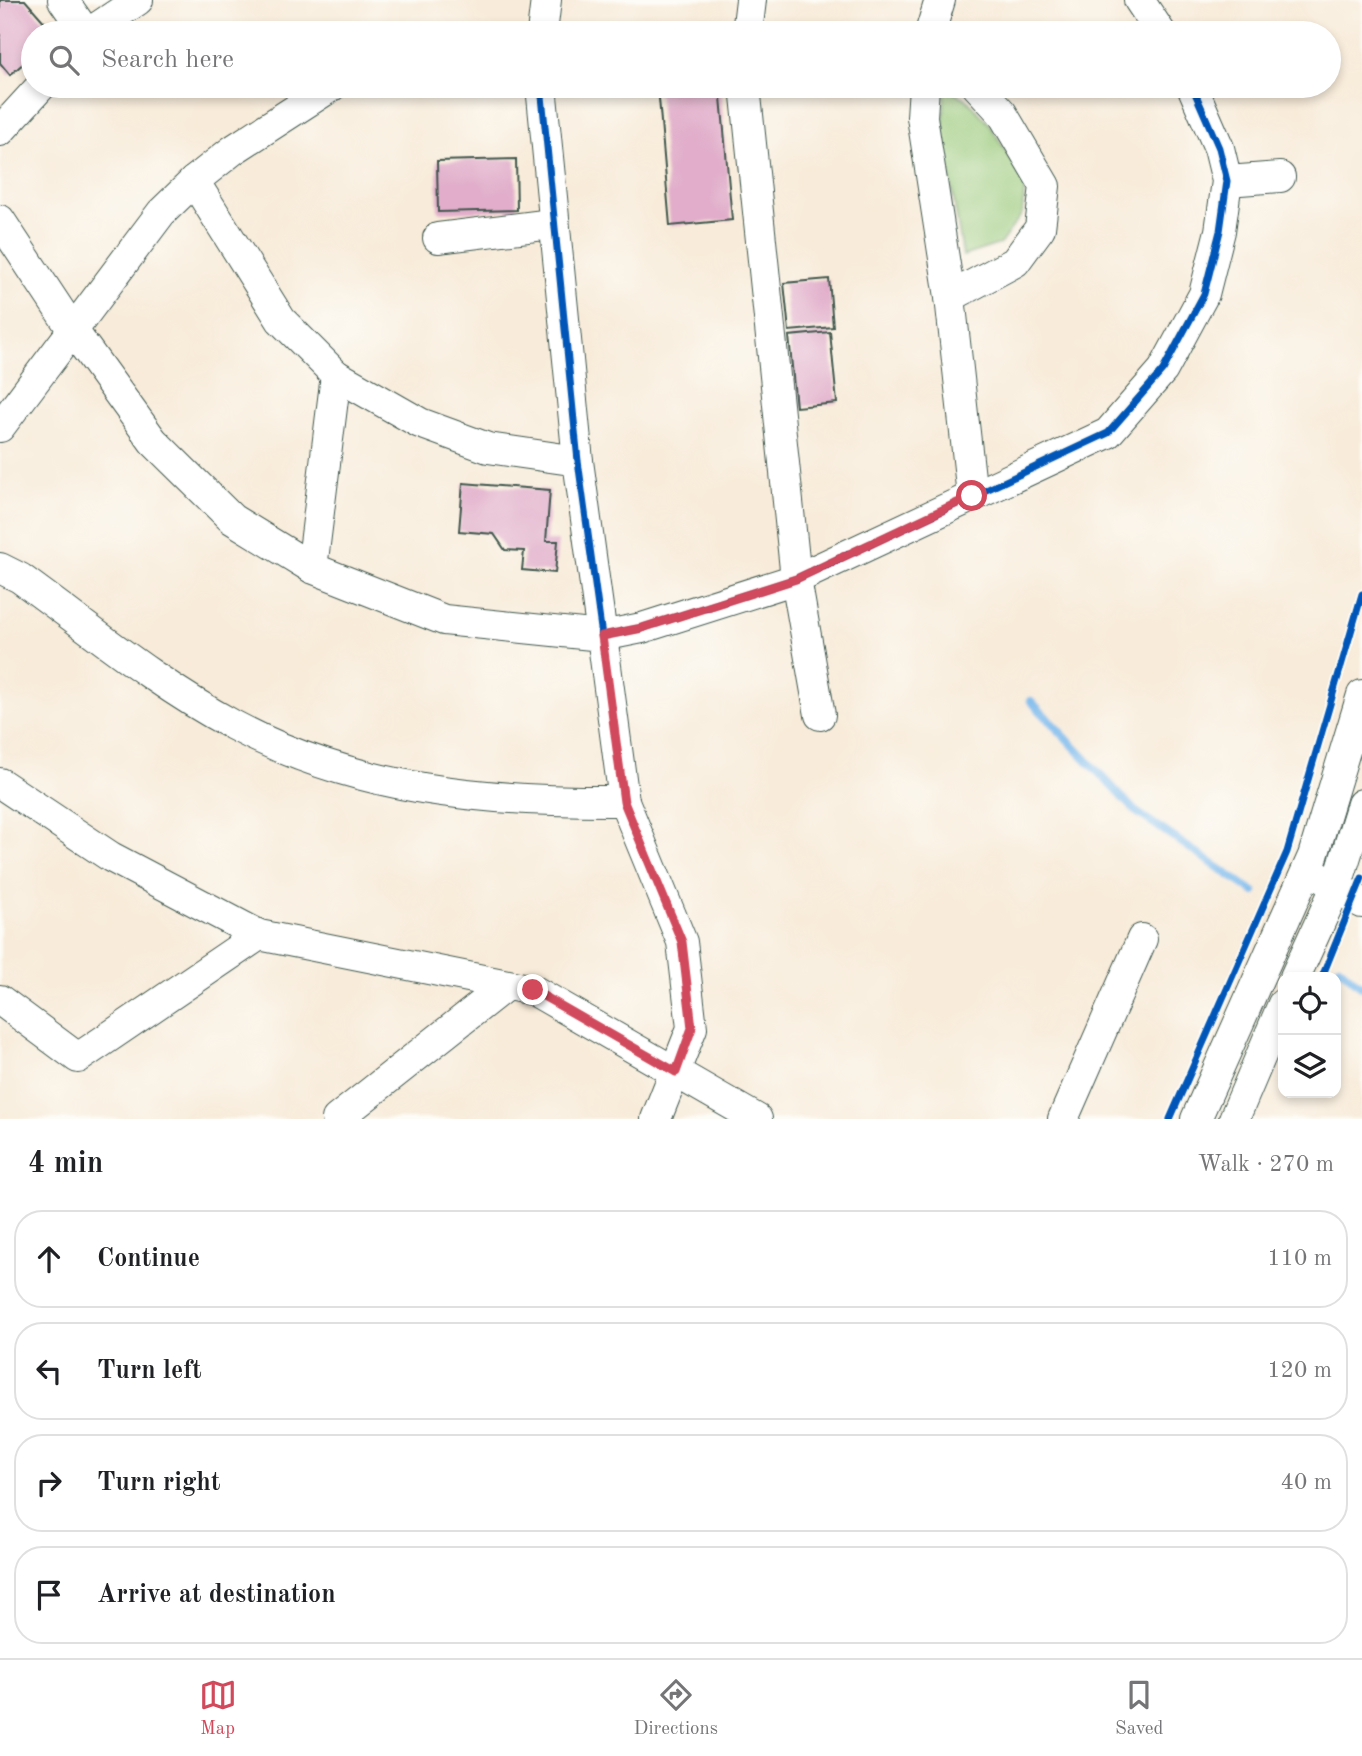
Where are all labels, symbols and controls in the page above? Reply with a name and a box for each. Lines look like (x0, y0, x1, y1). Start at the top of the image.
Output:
search box (21, 21, 1341, 98)
icon: search (45, 41, 83, 79)
text: Search here (101, 47, 234, 73)
route start (956, 480, 987, 511)
map controls (1278, 972, 1341, 1098)
button: locate (1278, 972, 1341, 1035)
route end (517, 974, 548, 1005)
button: layers (1278, 1035, 1341, 1098)
text: 4 min (28, 1149, 103, 1179)
text: Walk · 270 m (1198, 1153, 1334, 1176)
icon: ahead (30, 1240, 68, 1278)
text: Continue (97, 1246, 200, 1272)
text: 110 m (1267, 1247, 1332, 1270)
icon: left (30, 1352, 68, 1390)
text: Turn left (97, 1358, 202, 1384)
text: 120 m (1267, 1359, 1332, 1382)
icon: right (30, 1464, 68, 1502)
text: Turn right (97, 1470, 220, 1496)
text: 40 m (1281, 1471, 1332, 1494)
icon: arrive (30, 1576, 68, 1614)
text: Arrive at destination (97, 1582, 336, 1608)
tab: Map (199, 1676, 237, 1741)
tab: Directions (634, 1676, 718, 1741)
tab: Saved (1115, 1676, 1163, 1741)

